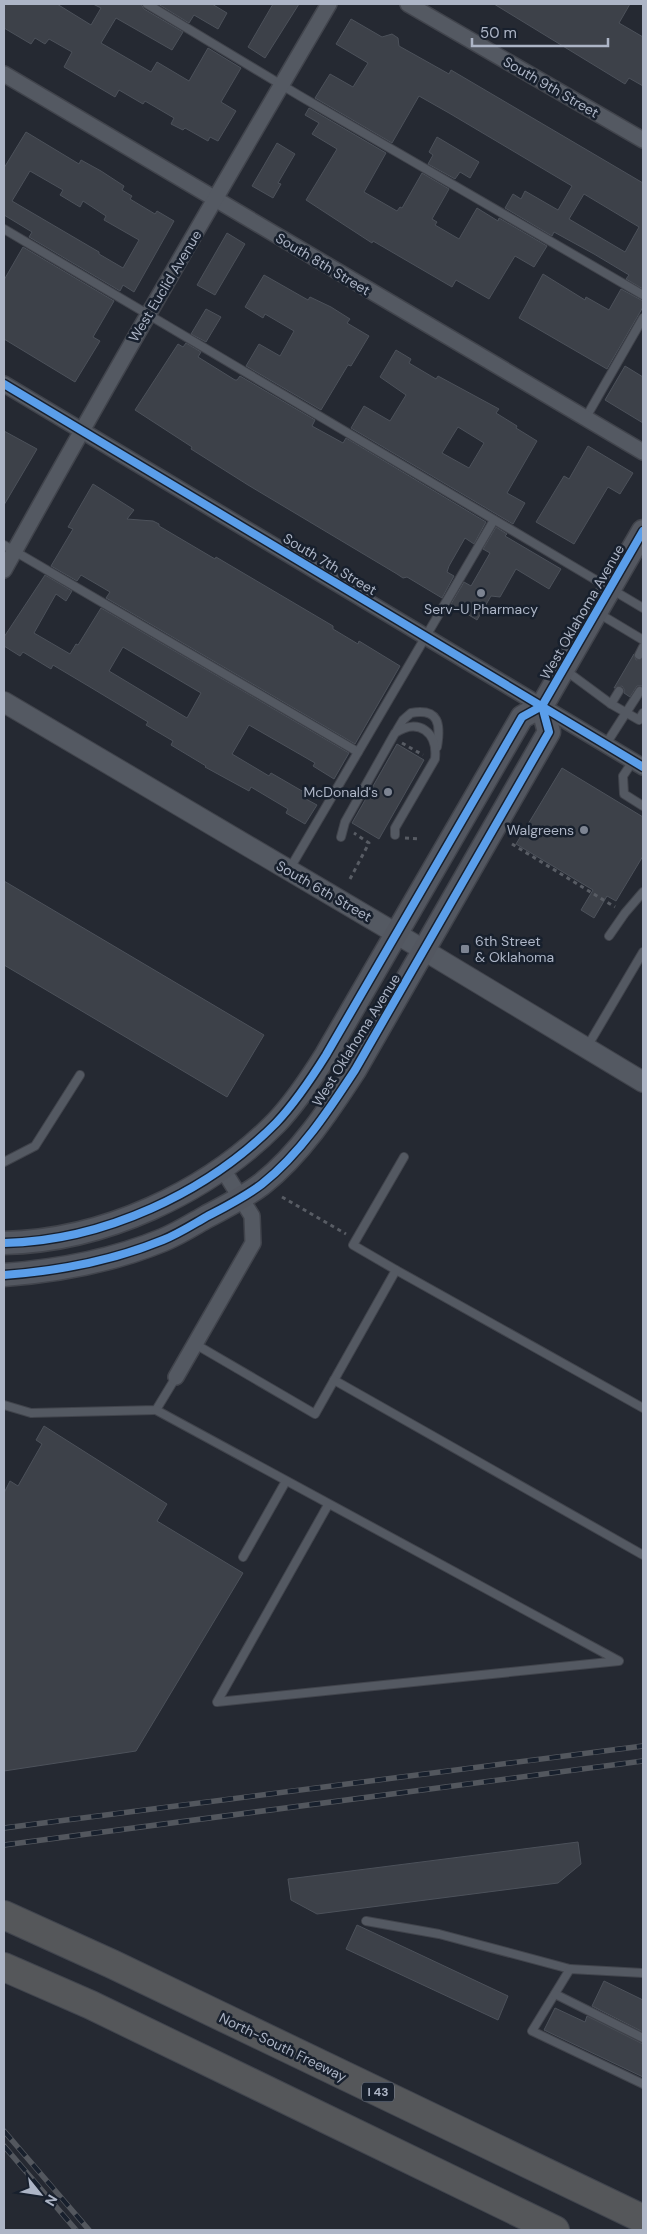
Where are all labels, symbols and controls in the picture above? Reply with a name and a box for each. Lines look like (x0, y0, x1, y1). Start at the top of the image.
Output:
scale bar (472, 15, 608, 47)
text: 50 m (480, 23, 517, 43)
street label: South 9th Street (500, 52, 602, 122)
street label: West Euclid Avenue (125, 227, 205, 345)
street label: South 8th Street (272, 229, 374, 299)
street label: South 7th Street (280, 529, 380, 599)
street label: West Oklahoma Avenue (536, 541, 628, 683)
marker: Serv-U Pharmacy (475, 587, 487, 599)
place label: Serv-U Pharmacy (424, 600, 538, 618)
place label: McDonald's (303, 783, 378, 801)
marker: McDonald's (382, 786, 394, 798)
place label: Walgreens (507, 821, 574, 839)
marker: Walgreens (578, 824, 590, 836)
street label: South 6th Street (273, 856, 375, 926)
place label: 6th Street & Oklahoma (475, 932, 554, 966)
marker: 6th Street & Oklahoma (459, 943, 471, 955)
street label: West Oklahoma Avenue (308, 970, 404, 1110)
street label: North-South Freeway (216, 2008, 350, 2086)
road number: I 43 (362, 2082, 394, 2102)
north arrow (15, 2169, 65, 2219)
text: N (41, 2192, 62, 2209)

